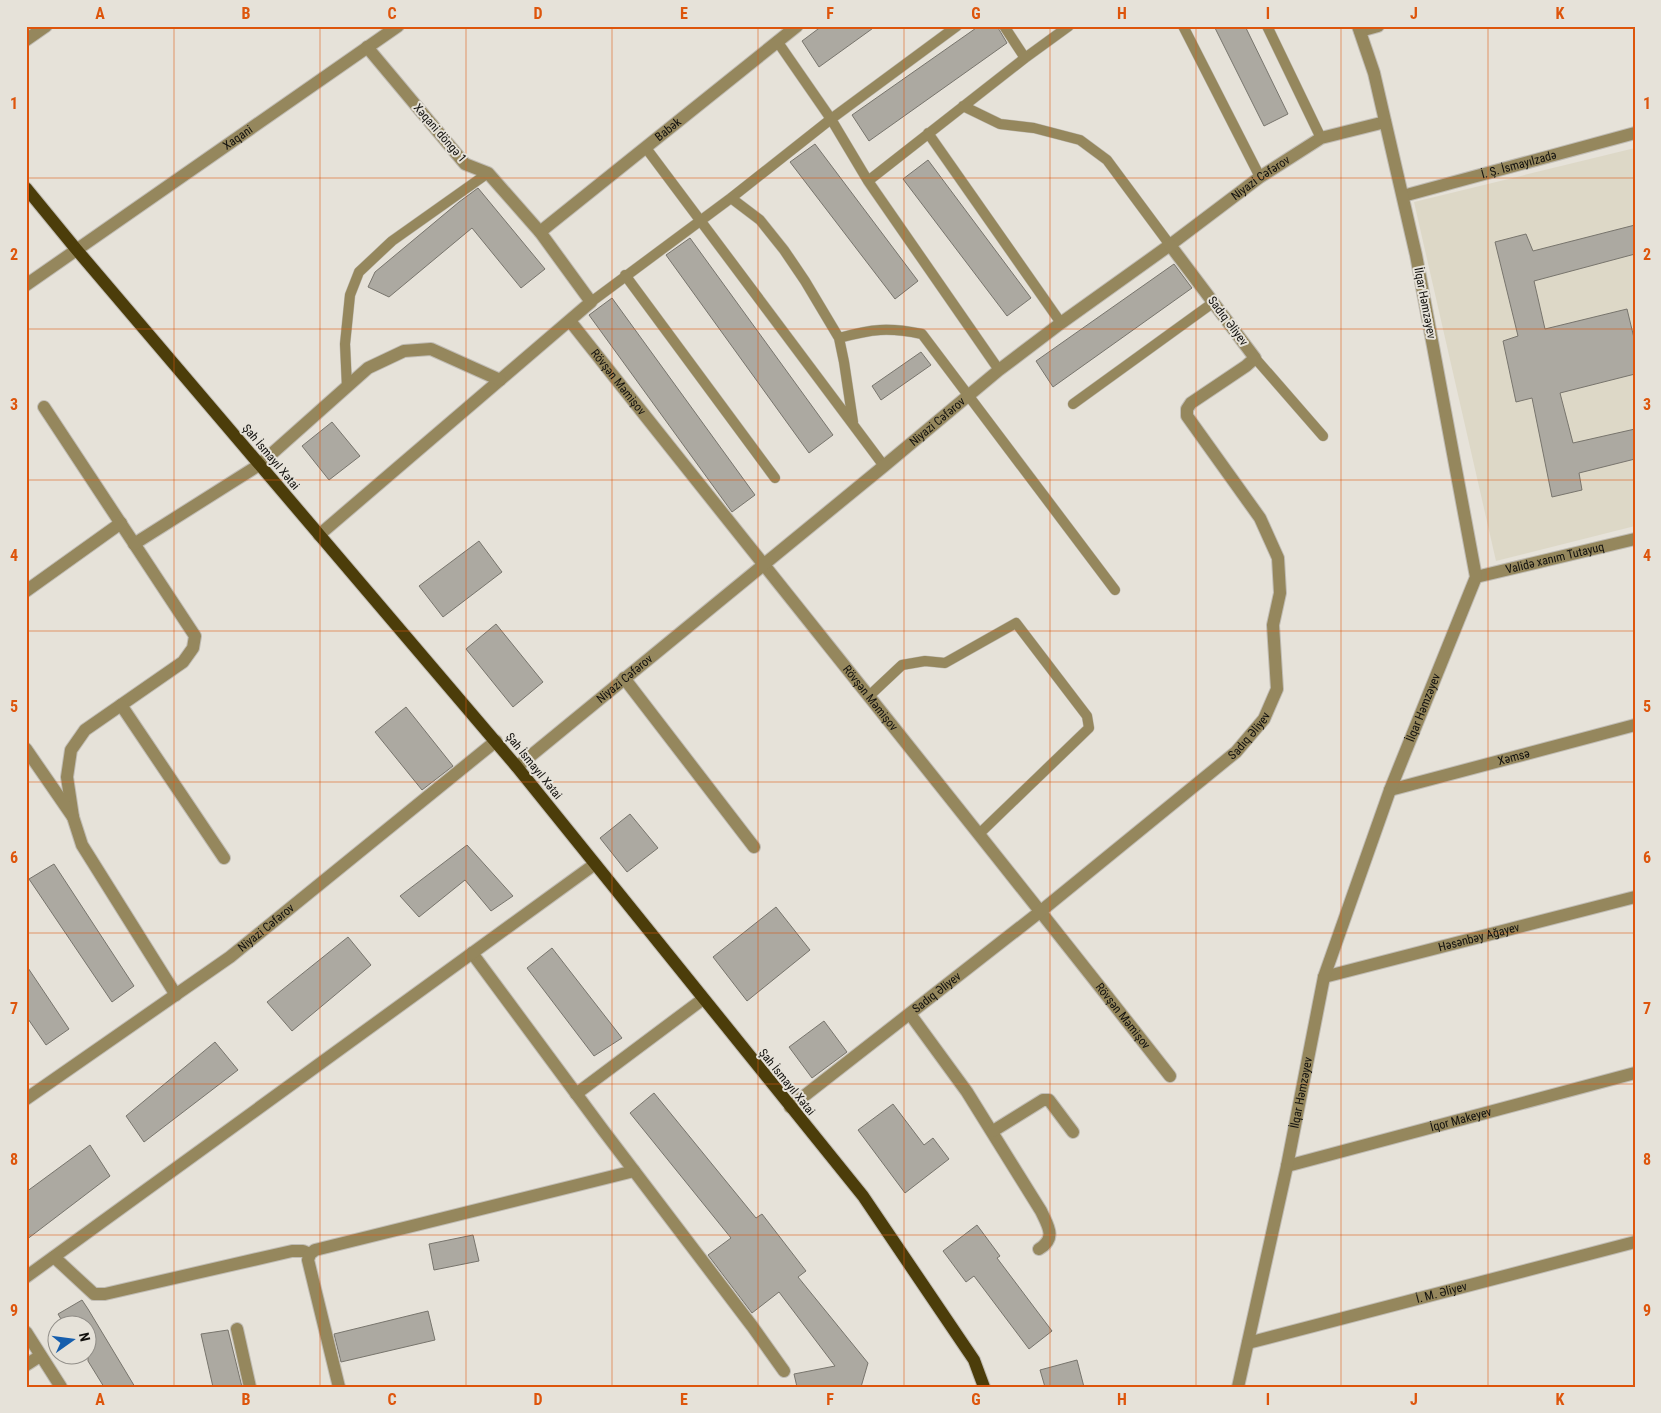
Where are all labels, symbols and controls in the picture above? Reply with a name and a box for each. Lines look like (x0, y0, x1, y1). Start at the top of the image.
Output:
text: A (95, 4, 105, 23)
text: B (242, 4, 251, 23)
text: C (387, 4, 397, 23)
text: D (533, 4, 543, 23)
text: E (680, 4, 688, 23)
text: F (826, 4, 834, 23)
text: G (971, 4, 981, 23)
text: H (1117, 4, 1127, 23)
text: I (1266, 4, 1270, 23)
text: J (1410, 4, 1418, 23)
text: K (1556, 4, 1565, 23)
text: 1 (10, 94, 18, 113)
text: 1 (1643, 94, 1651, 113)
street label: Xəqani döngə 1 (411, 101, 469, 165)
street label: Babək (652, 114, 684, 144)
street label: Xaqani (220, 122, 255, 153)
street label: İ. Ş. İsmayılzadə (1479, 148, 1558, 181)
street label: Niyazi Cəfərov (1229, 153, 1292, 203)
text: 2 (10, 245, 18, 264)
text: 2 (1643, 245, 1651, 264)
street label: İlqar Həmzəyev (1411, 266, 1440, 340)
street label: Sadıq Əliyev (1205, 294, 1251, 348)
street label: Rövşən Məmişov (588, 346, 649, 418)
street label: Niyazi Cəfərov (907, 394, 968, 449)
text: 3 (10, 395, 18, 414)
text: 3 (1643, 395, 1651, 414)
street label: Şah İsmayıl Xətai (240, 421, 303, 493)
street label: Validə xanım Tutayuq (1504, 540, 1605, 577)
text: 4 (10, 546, 18, 565)
text: 4 (1643, 546, 1651, 565)
street label: Niyazi Cəfərov (594, 652, 655, 706)
street label: Rövşən Məmişov (840, 662, 901, 734)
street label: İlqar Həmzəyev (1402, 671, 1443, 744)
text: 5 (10, 697, 18, 716)
text: 5 (1643, 697, 1651, 716)
street label: Sadıq Əliyev (1225, 710, 1273, 762)
street label: Şah İsmayıl Xətai (503, 729, 566, 802)
street label: Xəmsə (1496, 746, 1532, 768)
text: 6 (10, 848, 18, 867)
text: 6 (1643, 848, 1651, 867)
street label: Niyazi Cəfərov (235, 901, 297, 955)
street label: Həsənbəy Ağayev (1437, 920, 1521, 954)
street label: Sadıq Əliyev (909, 969, 964, 1016)
street label: Rövşən Məmişov (1093, 980, 1153, 1052)
text: 7 (10, 999, 18, 1018)
text: 7 (1643, 999, 1651, 1018)
street label: Şah İsmayıl Xətai (756, 1045, 819, 1118)
street label: İlqar Həmzəyev (1287, 1056, 1315, 1130)
street label: İqor Makeyev (1429, 1105, 1493, 1134)
text: 8 (10, 1150, 18, 1169)
text: 8 (1643, 1150, 1651, 1169)
street label: İ. M. Əliyev (1414, 1279, 1469, 1306)
text: 9 (10, 1301, 18, 1320)
text: 9 (1643, 1301, 1651, 1320)
north arrow (48, 1316, 98, 1366)
text: N (76, 1331, 93, 1343)
text: A (95, 1390, 105, 1409)
text: B (242, 1390, 251, 1409)
text: C (387, 1390, 397, 1409)
text: D (533, 1390, 543, 1409)
text: E (680, 1390, 688, 1409)
text: F (826, 1390, 834, 1409)
text: G (971, 1390, 981, 1409)
text: H (1117, 1390, 1127, 1409)
text: I (1266, 1390, 1270, 1409)
text: J (1410, 1390, 1418, 1409)
text: K (1556, 1390, 1565, 1409)

